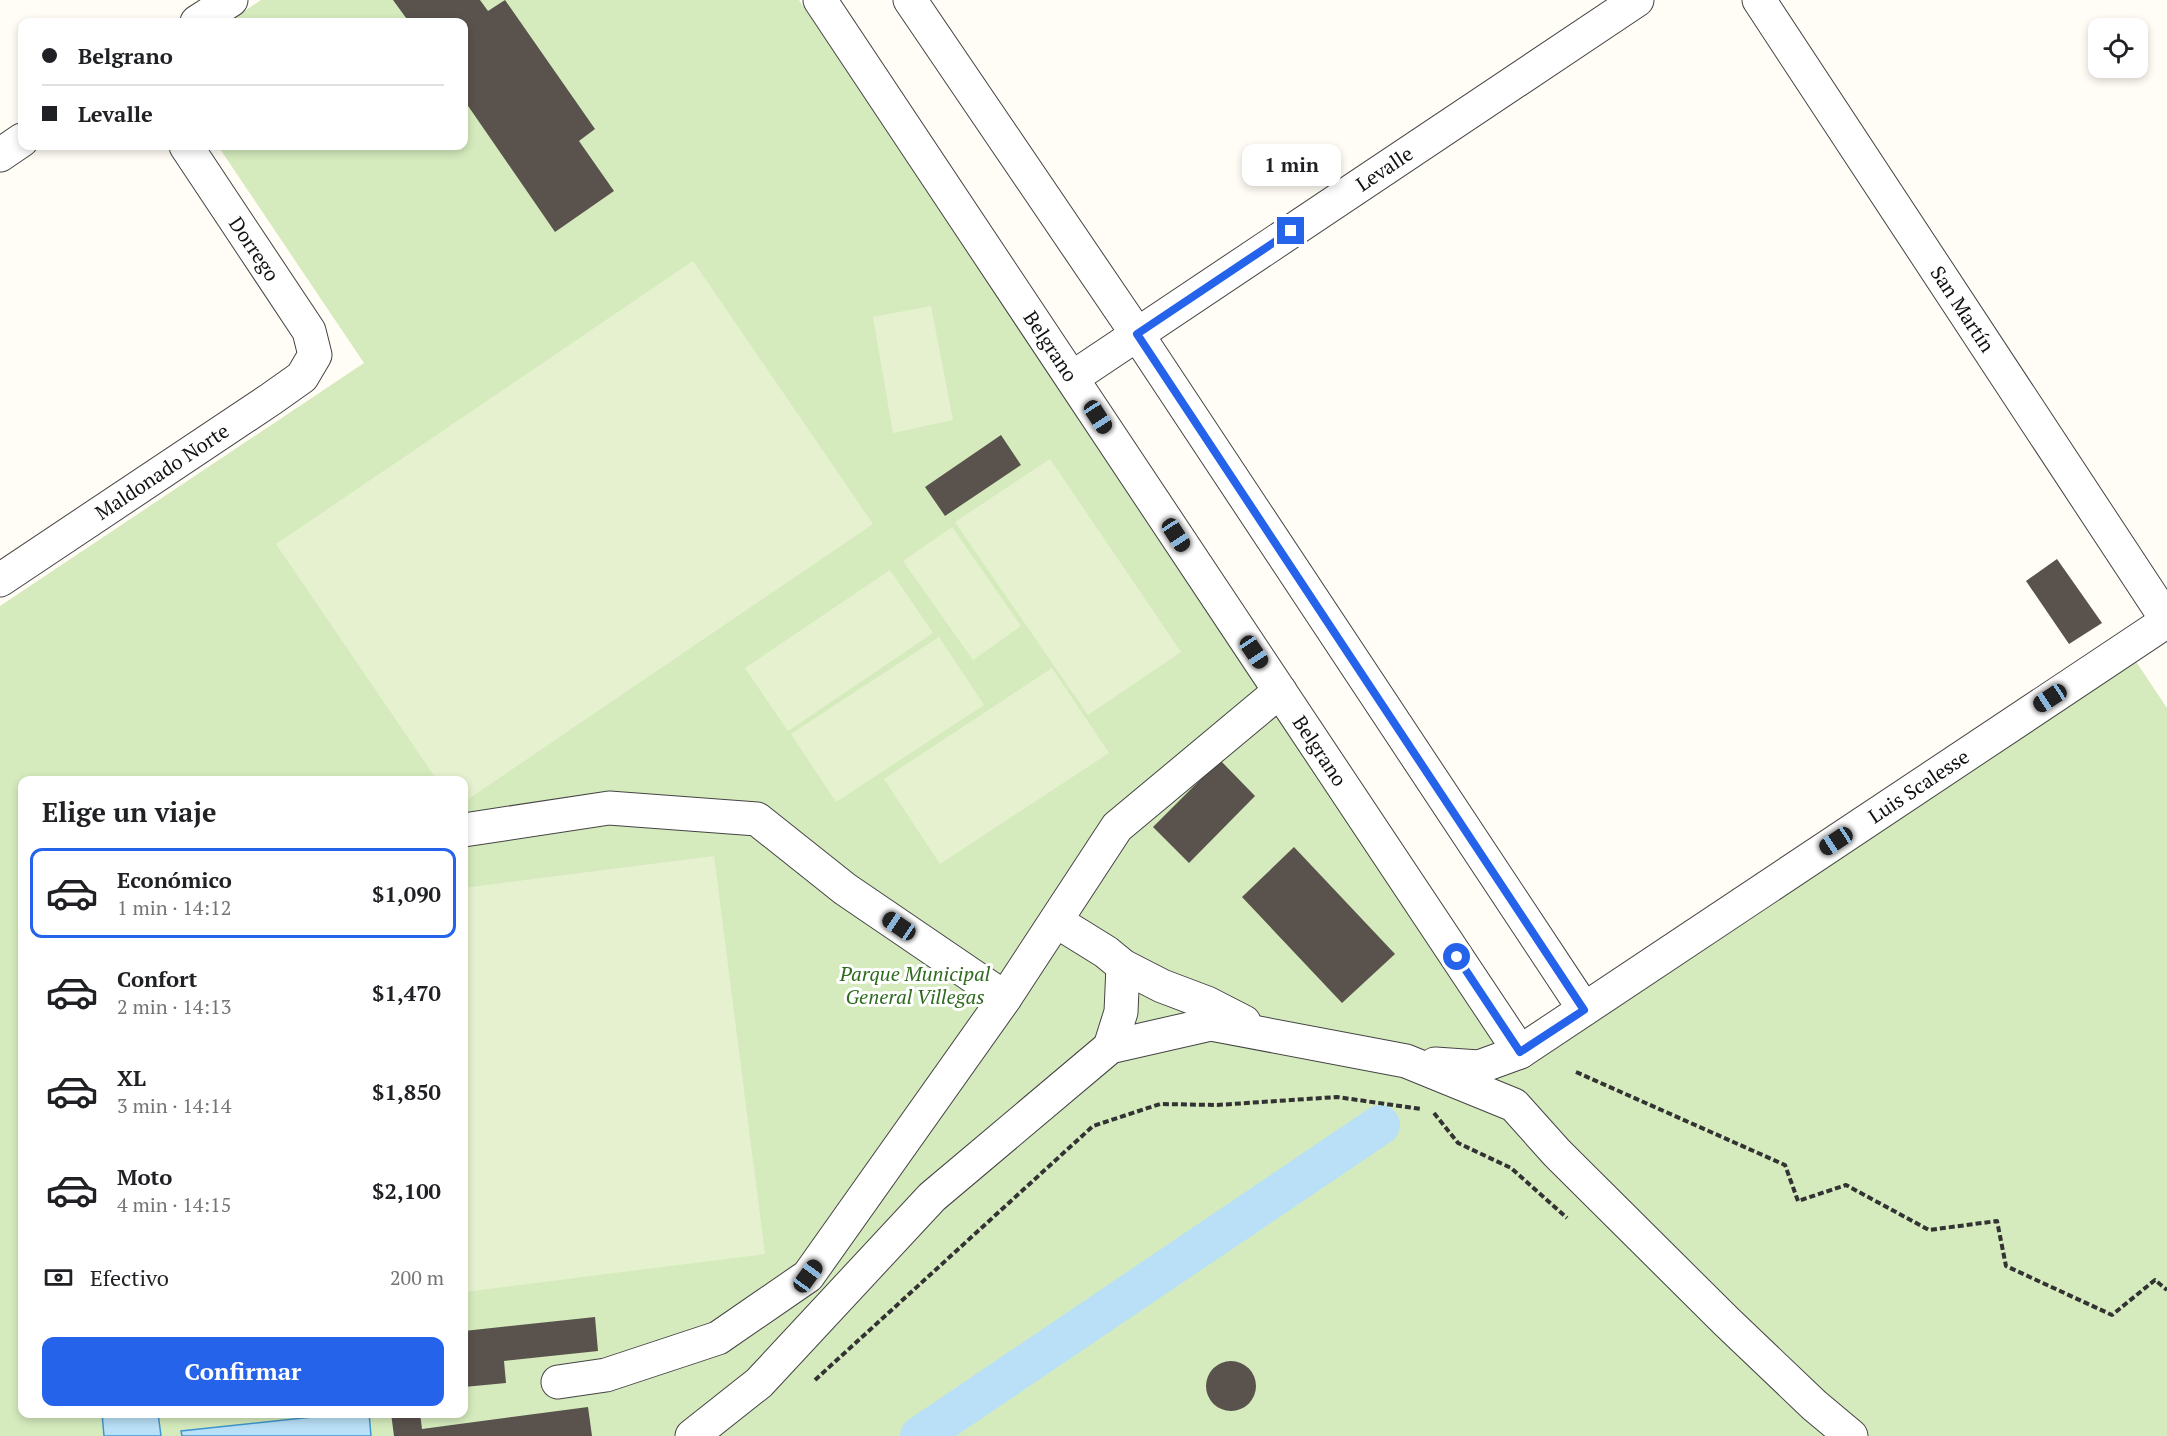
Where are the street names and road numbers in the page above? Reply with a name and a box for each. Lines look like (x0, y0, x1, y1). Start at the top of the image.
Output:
street label: Levalle (1351, 140, 1418, 197)
street label: Dorrego (223, 211, 286, 286)
street label: San Martín (1925, 260, 2001, 357)
street label: Belgrano (1018, 305, 1084, 387)
street label: Maldonado Norte (90, 417, 234, 526)
street label: Belgrano (1287, 710, 1353, 791)
street label: Luis Scalesse (1863, 743, 1974, 829)

